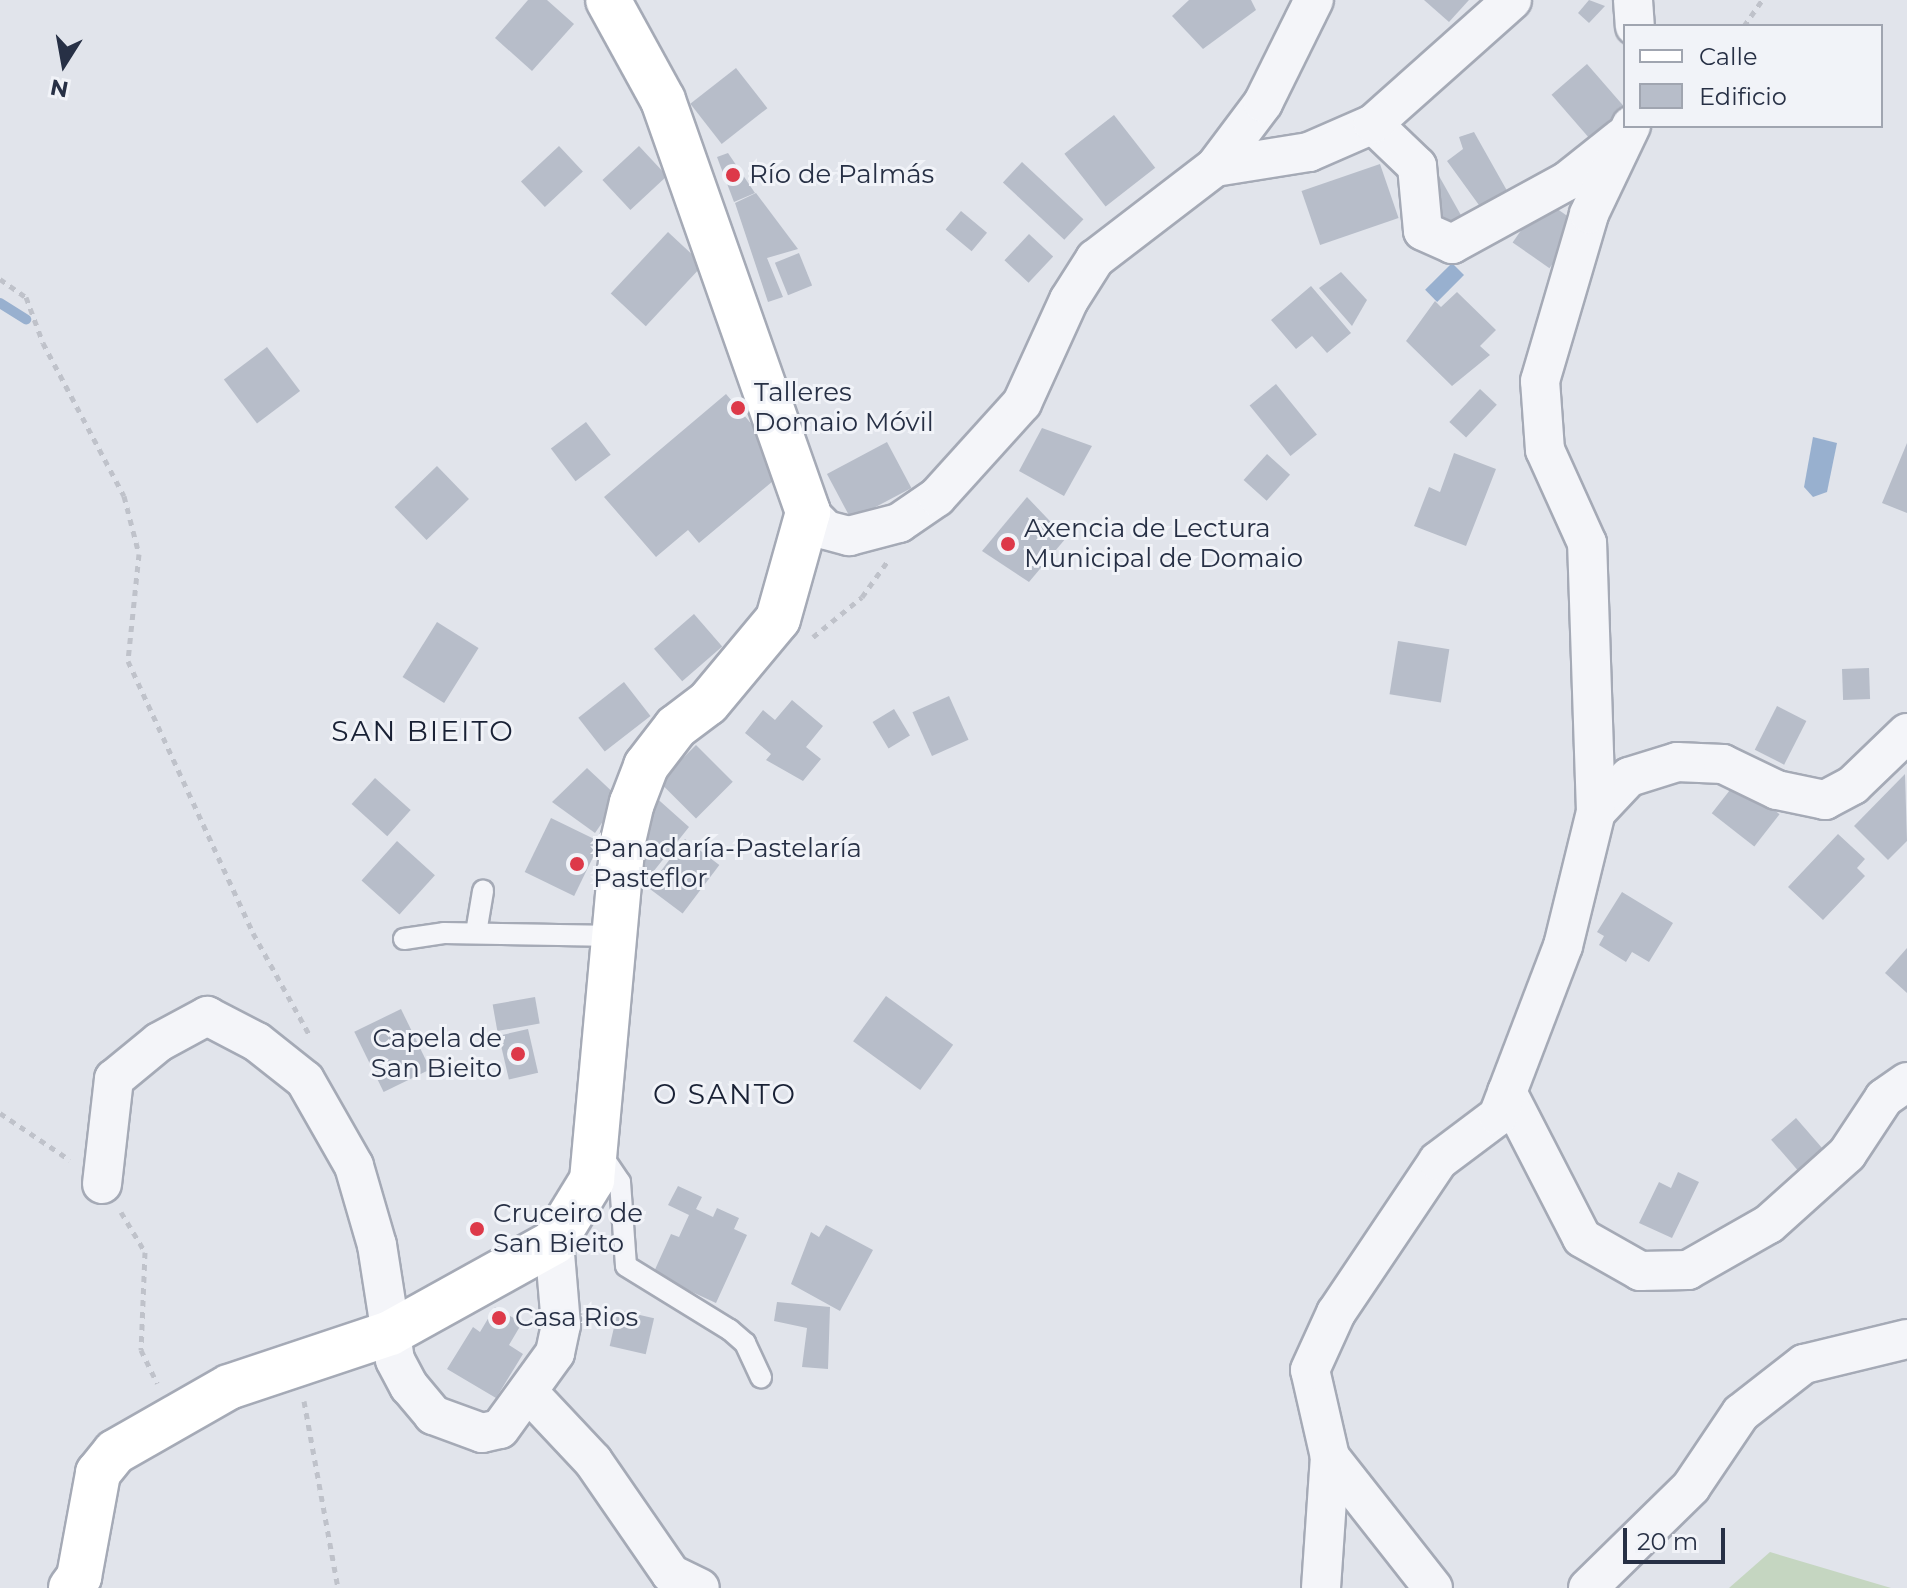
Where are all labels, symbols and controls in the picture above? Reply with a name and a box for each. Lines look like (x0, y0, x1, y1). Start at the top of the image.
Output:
north arrow (24, 24, 104, 104)
legend (1623, 24, 1883, 128)
text: Calle (1699, 42, 1757, 71)
text: N (48, 73, 71, 103)
text: Edificio (1699, 82, 1787, 111)
place label: Río de Palmás (749, 159, 934, 191)
marker: Río de Palmás (724, 166, 742, 184)
place label: Talleres Domaio Móvil (754, 377, 934, 438)
marker: Talleres Domaio Móvil (729, 399, 747, 417)
place label: Axencia de Lectura Municipal de Domaio (1024, 513, 1303, 574)
marker: Axencia de Lectura Municipal de Domaio (999, 535, 1017, 553)
district label: SAN BIEITO (331, 714, 515, 748)
place label: Panadaría-Pastelaría Pasteflor (593, 833, 862, 894)
marker: Panadaría-Pastelaría Pasteflor (568, 855, 586, 873)
place label: Capela de San Bieito (371, 1023, 502, 1084)
marker: Capela de San Bieito (509, 1045, 527, 1063)
district label: O SANTO (653, 1077, 797, 1111)
place label: Cruceiro de San Bieito (493, 1198, 643, 1260)
marker: Cruceiro de San Bieito (468, 1220, 486, 1238)
place label: Casa Rios (515, 1302, 638, 1334)
marker: Casa Rios (490, 1309, 508, 1327)
scale bar (1627, 1512, 1729, 1562)
text: 20 m (1637, 1527, 1698, 1556)

